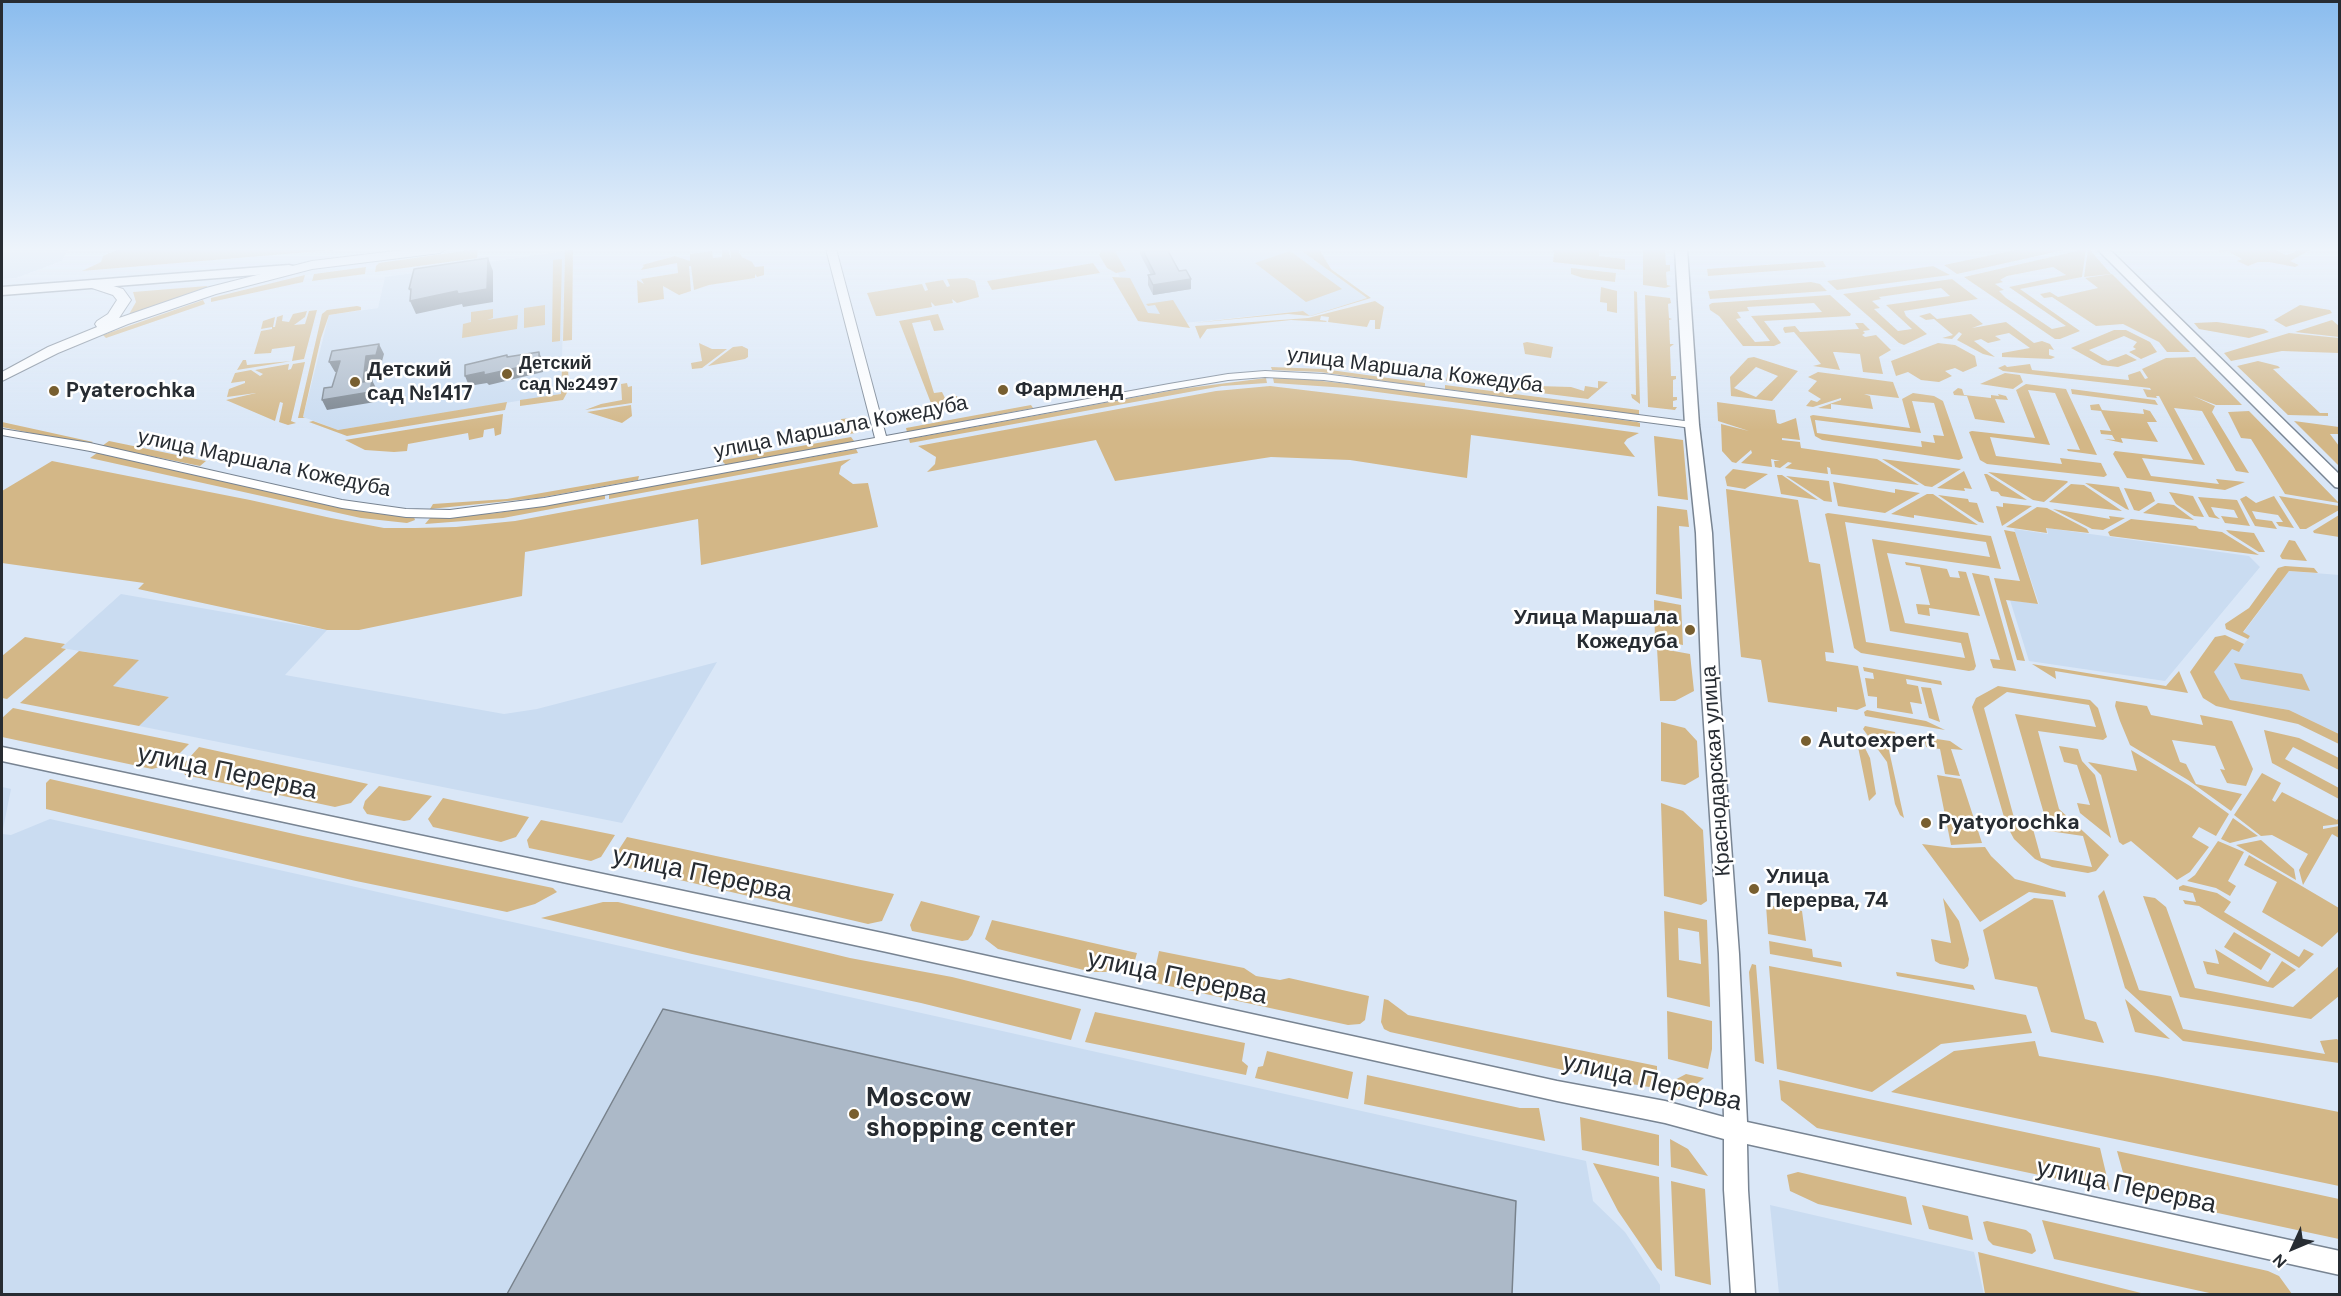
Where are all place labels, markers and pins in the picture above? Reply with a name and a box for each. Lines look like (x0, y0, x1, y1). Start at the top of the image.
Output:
place label: Детский сад №2497 (519, 353, 618, 395)
place label: Детский сад №1417 (367, 357, 473, 407)
marker: Детский сад №2497 (500, 367, 514, 381)
marker: Детский сад №1417 (348, 375, 362, 389)
place label: Фармленд (1015, 377, 1123, 403)
place label: Pyaterochka (66, 378, 195, 404)
marker: Фармленд (996, 383, 1010, 397)
marker: Pyaterochka (47, 384, 61, 398)
place label: Улица Маршала Кожедуба (1514, 605, 1678, 655)
marker: Улица Маршала Кожедуба (1683, 623, 1697, 637)
place label: Autoexpert (1818, 728, 1935, 754)
marker: Autoexpert (1799, 734, 1813, 748)
place label: Pyatyorochka (1938, 810, 2080, 836)
marker: Pyatyorochka (1919, 816, 1933, 830)
place label: Улица Перерва, 74 (1766, 864, 1888, 914)
marker: Улица Перерва, 74 (1747, 882, 1761, 896)
place label: Moscow shopping center (866, 1083, 1075, 1144)
marker: Moscow shopping center (847, 1107, 861, 1121)

